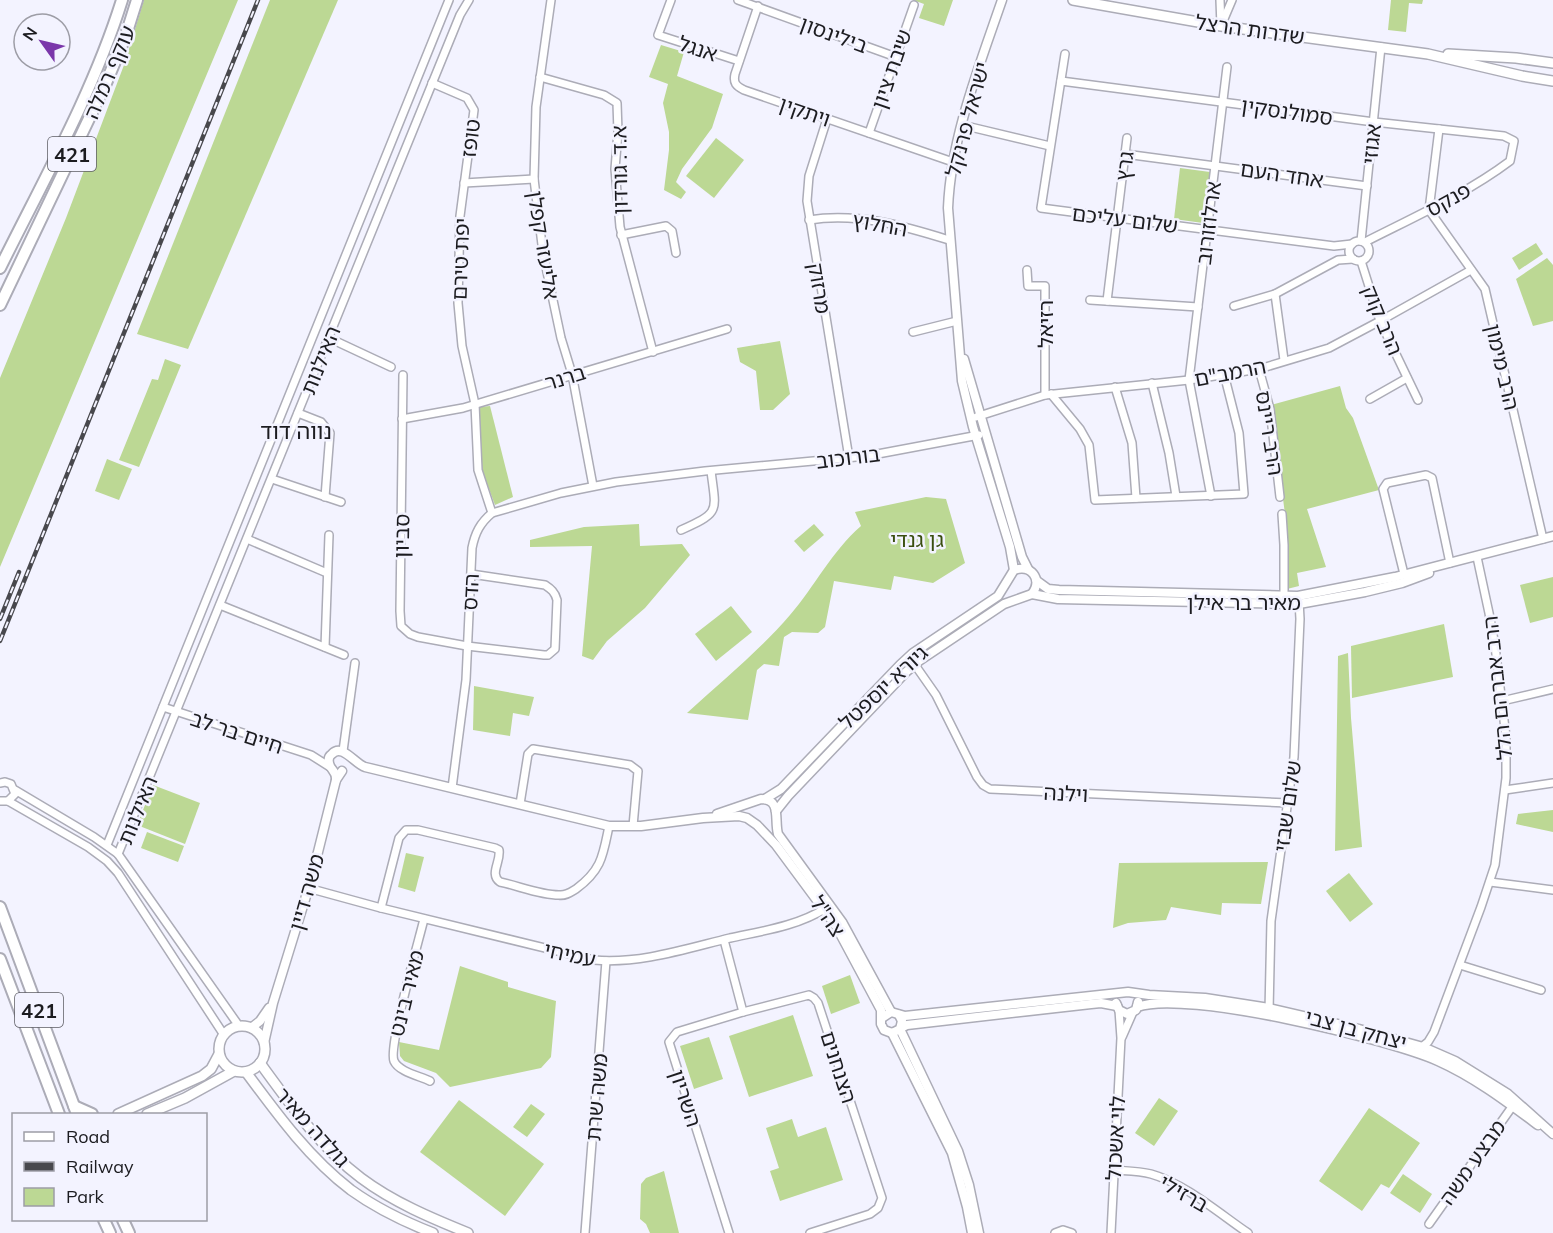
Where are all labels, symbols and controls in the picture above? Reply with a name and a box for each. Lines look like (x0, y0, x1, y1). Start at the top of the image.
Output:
street label: שדרות הרצל (1194, 8, 1306, 50)
street label: בילינסון (797, 10, 871, 58)
north arrow (12, 12, 72, 72)
street label: עוקף רמלה (78, 21, 140, 123)
text: N (18, 23, 41, 44)
street label: שיבת ציון (865, 26, 917, 112)
street label: אנגל (675, 29, 721, 67)
street label: ישראל פרנקל (939, 59, 995, 179)
street label: ויתקין (776, 90, 834, 132)
street label: סמולנסקין (1239, 92, 1335, 130)
street label: טופז (455, 117, 485, 159)
street label: אגוזי (1356, 122, 1386, 166)
street label: א.ד. גורדון (605, 125, 633, 215)
road number: 421 (48, 137, 96, 171)
street label: גרץ (1109, 149, 1139, 182)
street label: אחד העם (1239, 155, 1325, 193)
street label: פנקס (1421, 176, 1475, 222)
street label: ארלוזורוב (1190, 180, 1226, 266)
street label: אליעזר קפלן (523, 189, 565, 301)
street label: שלום עליכם (1070, 200, 1180, 238)
street label: החלוץ (850, 206, 910, 242)
street label: יפת טירם (446, 217, 474, 301)
street label: מרזוק (803, 261, 837, 315)
street label: הרב קוק (1357, 281, 1409, 359)
street label: רזיאל (1032, 300, 1058, 348)
street label: הרב מימון (1480, 321, 1526, 413)
street label: האילנות (294, 322, 346, 398)
street label: הרמב"ם (1192, 352, 1268, 392)
street label: ברנר (541, 359, 589, 395)
street label: הרב ריינס (1250, 389, 1290, 477)
district label: נווה דוד (260, 417, 332, 445)
street label: בורוכוב (814, 440, 882, 474)
street label: סביון (388, 513, 414, 559)
park label: גן גנדי (890, 526, 944, 552)
street label: הדס (456, 573, 484, 611)
street label: מאיר בר אילן (1187, 589, 1301, 615)
street label: הרב אברהם הלל (1477, 615, 1517, 761)
street label: גיורא יוספטל (833, 639, 933, 735)
street label: חיים בר לב (188, 705, 286, 759)
street label: שלום שבזי (1268, 759, 1306, 853)
street label: האילנות (111, 772, 163, 848)
street label: וילנה (1043, 779, 1089, 807)
street label: משה דיין (283, 851, 329, 933)
street label: צה"ל (805, 890, 851, 942)
street label: עמיחי (542, 936, 598, 972)
street label: מאיר בינט (383, 947, 429, 1039)
road number: 421 (15, 993, 63, 1027)
street label: יצחק בן צבי (1302, 1003, 1410, 1055)
street label: הצנחנים (815, 1028, 863, 1106)
street label: משה שרת (579, 1052, 613, 1142)
street label: השריון (665, 1066, 707, 1130)
street label: גולדה מאיר (270, 1082, 356, 1172)
street label: לוי אשכול (1100, 1095, 1130, 1181)
legend (12, 1113, 207, 1221)
street label: מבצע משה (1433, 1114, 1511, 1210)
text: Road (66, 1125, 110, 1148)
text: Railway (66, 1155, 134, 1178)
street label: ברזילי (1155, 1169, 1213, 1217)
text: Park (66, 1185, 105, 1208)

